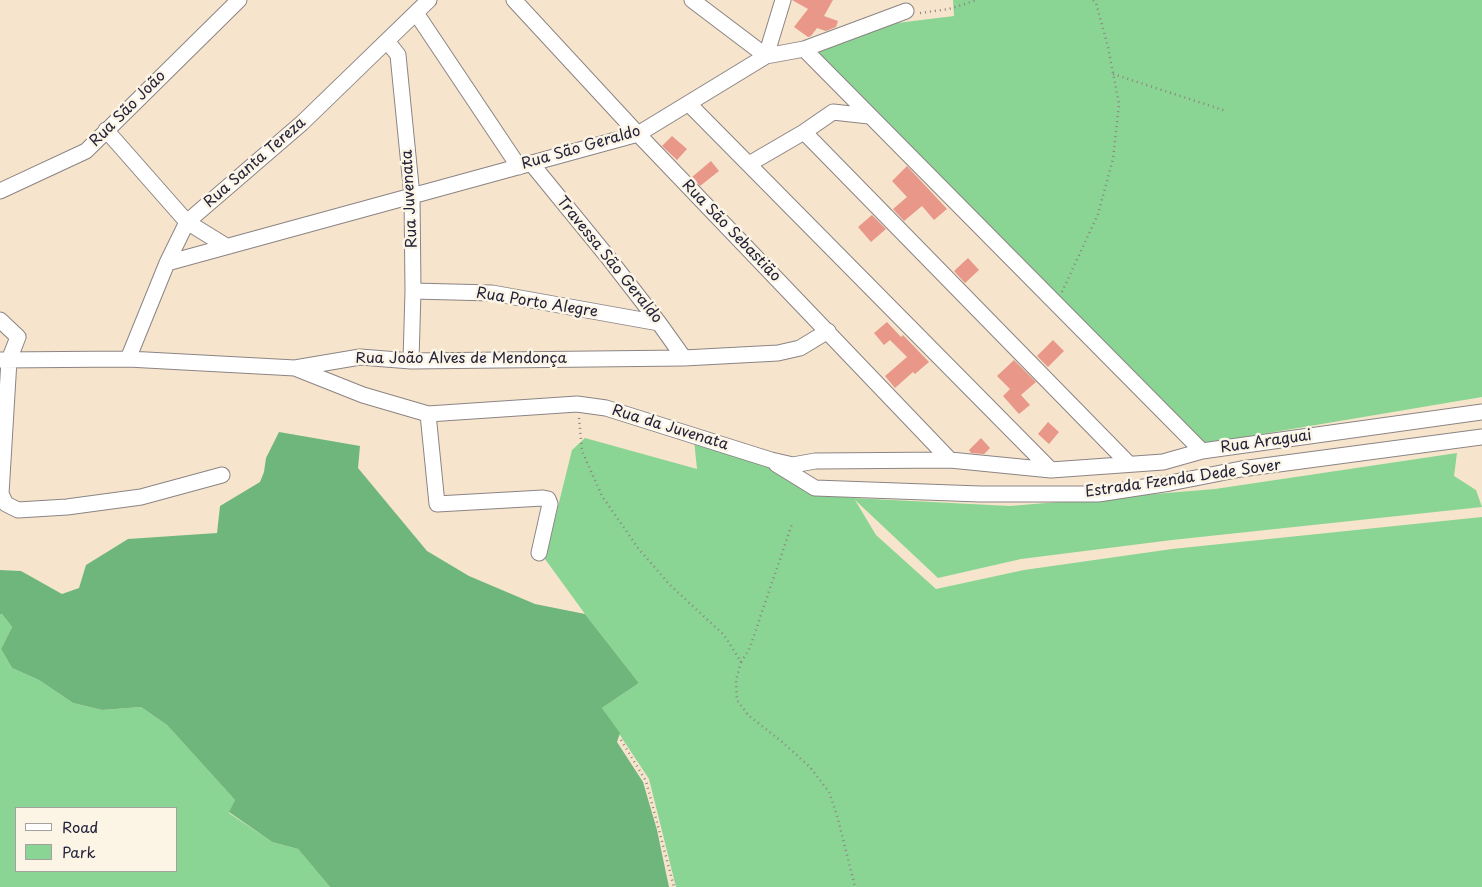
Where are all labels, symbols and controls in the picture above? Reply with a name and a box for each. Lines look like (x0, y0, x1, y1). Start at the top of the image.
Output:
street label: Rua São João (86, 67, 170, 151)
street label: Rua Santa Tereza (201, 114, 309, 212)
street label: Rua São Geraldo (519, 122, 643, 174)
street label: Rua Juvenata (398, 149, 422, 249)
street label: Rua São Sebastião (678, 176, 784, 286)
street label: Travessa São Geraldo (552, 193, 666, 327)
street label: Rua Porto Alegre (475, 284, 599, 322)
street label: Rua João Alves de Mendonça (355, 350, 567, 368)
street label: Rua da Juvenata (609, 402, 731, 454)
street label: Rua Araguai (1219, 427, 1313, 457)
street label: Estrada Fzenda Dede Sover (1084, 456, 1282, 502)
legend (15, 807, 178, 872)
text: Road (62, 815, 98, 838)
text: Park (62, 840, 96, 863)

